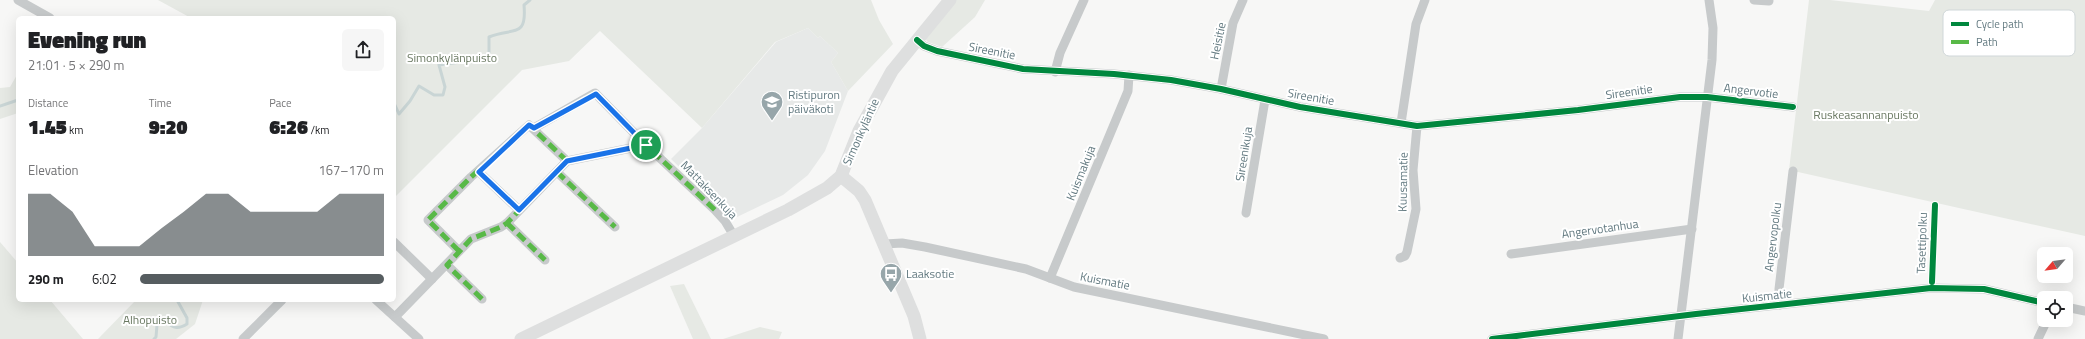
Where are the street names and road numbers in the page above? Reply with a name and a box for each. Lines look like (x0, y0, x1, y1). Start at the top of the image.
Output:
street label: Heisitie (1204, 20, 1231, 61)
street label: Sireenitie (967, 37, 1017, 64)
street label: Angervotie (1723, 78, 1779, 103)
street label: Sireenitie (1604, 79, 1654, 104)
street label: Sireenitie (1286, 83, 1336, 110)
street label: Simonkyläntie (837, 95, 884, 168)
street label: Sireenikuja (1230, 125, 1257, 183)
street label: Kuismakuja (1061, 142, 1100, 203)
street label: Kuusamatie (1392, 152, 1413, 212)
street label: Mattaksenkuja (676, 156, 742, 223)
street label: Angervopolku (1759, 201, 1786, 273)
street label: Tasettipolku (1911, 212, 1932, 274)
street label: Angervotanhua (1560, 214, 1640, 243)
street label: Kuismatie (1079, 266, 1132, 295)
street label: Kuismatie (1741, 283, 1793, 308)

